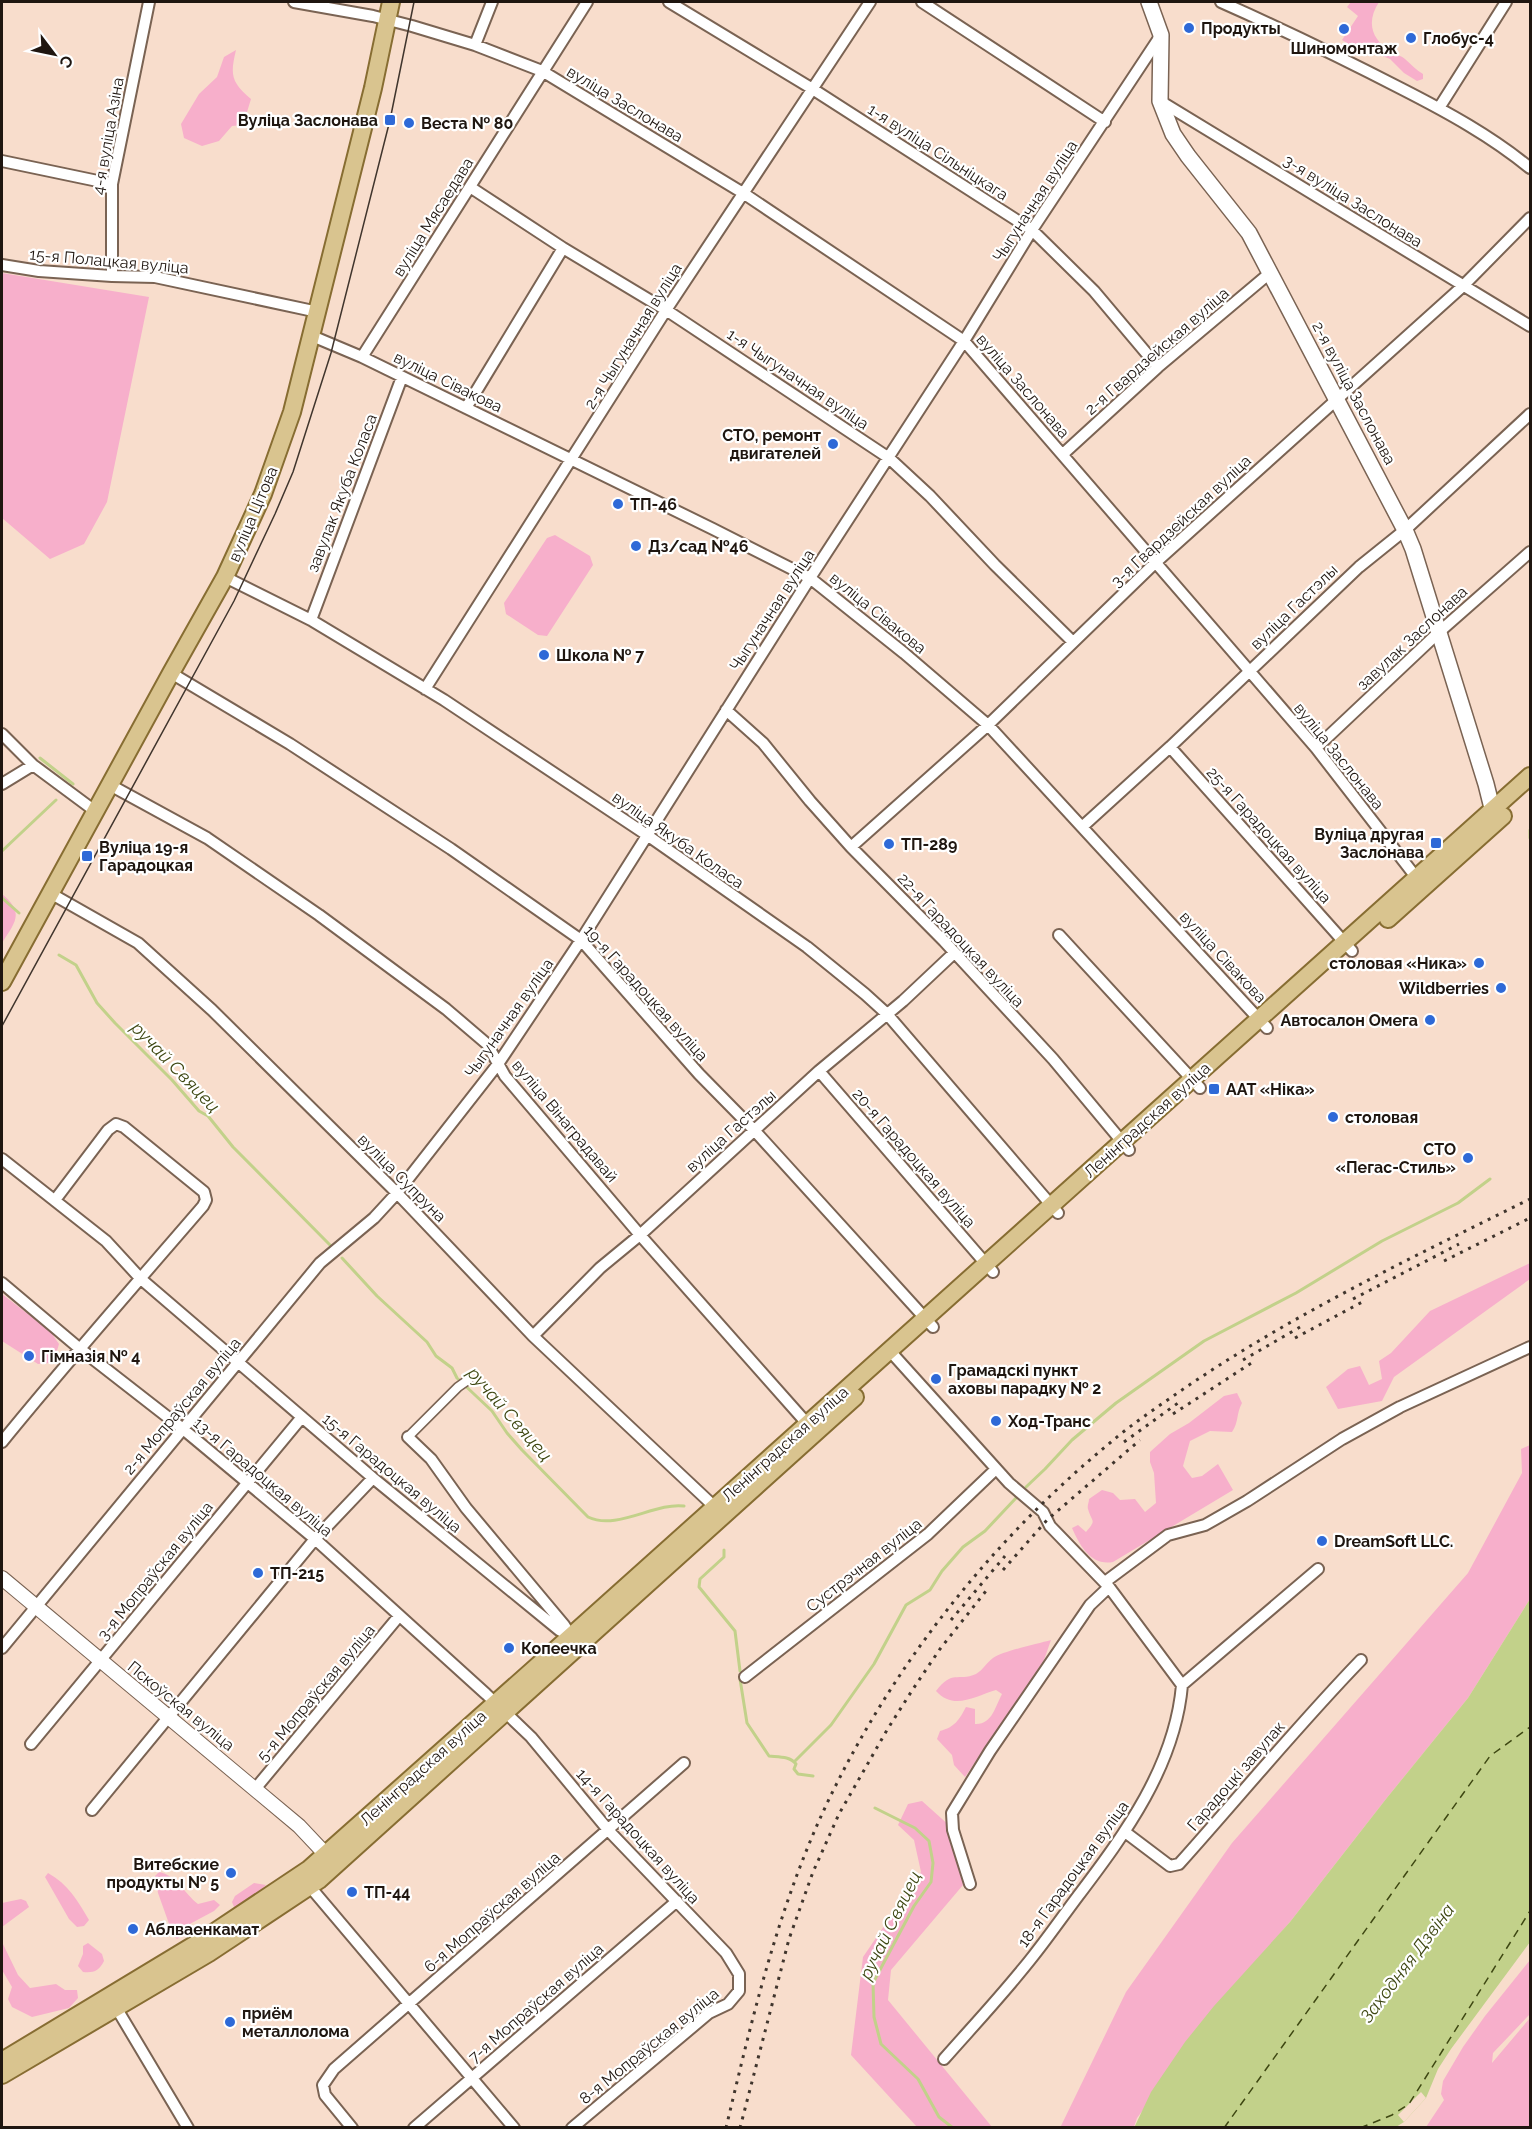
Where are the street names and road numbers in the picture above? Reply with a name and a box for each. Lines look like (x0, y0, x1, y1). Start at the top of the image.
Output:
street label: вуліца Заслонава (564, 62, 686, 146)
street label: 4-я вуліца Азіна (88, 76, 128, 196)
street label: 1-я вуліца Сільніцкага (864, 100, 1012, 204)
street label: Чыгуначная вуліца (989, 137, 1081, 265)
street label: 3-я вуліца Заслонава (1280, 151, 1426, 251)
street label: вуліца Мясаедава (389, 154, 477, 280)
street label: 15-я Полацкая вуліца (29, 245, 189, 277)
street label: 2-я Чыгуначная вуліца (580, 260, 686, 412)
street label: 2-я Гвардзейская вуліца (1081, 283, 1233, 419)
street label: 2-я вуліца Заслонава (1308, 318, 1400, 468)
street label: 1-я Чыгуначная вуліца (724, 325, 872, 433)
street label: вуліца Заслонава (973, 330, 1073, 442)
street label: вуліца Сівакова (391, 348, 505, 416)
street label: завулак Якуба Коласа (303, 411, 381, 575)
street label: 3-я Гвардзейская вуліца (1107, 451, 1255, 591)
street label: вуліца Цітова (224, 464, 282, 564)
street label: Чыгуначная вуліца (726, 546, 818, 674)
street label: вуліца Гастэлы (1246, 561, 1342, 653)
street label: вуліца Сівакова (826, 568, 930, 658)
street label: завулак Заслонава (1353, 582, 1471, 694)
street label: вуліца Заслонава (1290, 699, 1388, 813)
street label: 25-я Гарадоцкая вуліца (1203, 763, 1335, 907)
street label: вуліца Якуба Коласа (609, 787, 747, 893)
street label: 22-я Гарадоцкая вуліца (894, 869, 1028, 1011)
street label: вуліца Сівакова (1176, 907, 1270, 1007)
street label: 19-я Гарадоцкая вуліца (580, 921, 712, 1065)
street label: Чыгуначная вуліца (461, 955, 557, 1081)
street label: вуліца Вінаградавай (508, 1056, 622, 1186)
street label: Ленінградская вуліца (1080, 1058, 1214, 1182)
street label: 20-я Гарадоцкая вуліца (848, 1085, 980, 1231)
street label: вуліца Гастэлы (682, 1086, 780, 1176)
street label: вуліца Супруна (354, 1130, 450, 1226)
street label: 2-я Мопраўская вуліца (119, 1334, 245, 1478)
street label: Ленінградская вуліца (718, 1382, 852, 1506)
street label: 15-я Гарадоцкая вуліца (319, 1409, 465, 1537)
street label: 13-я Гарадоцкая вуліца (190, 1413, 336, 1541)
street label: 3-я Мопраўская вуліца (93, 1498, 217, 1644)
street label: Сустрэчная вуліца (803, 1514, 925, 1616)
street label: 5-я Мопраўская вуліца (253, 1621, 379, 1765)
street label: Пскоўская вуліца (124, 1657, 238, 1755)
street label: Ленінградская вуліца (356, 1706, 490, 1830)
street label: Гарадоцкі завулак (1183, 1717, 1289, 1835)
street label: 14-я Гарадоцкая вуліца (572, 1764, 704, 1908)
street label: 18-я Гарадоцкая вуліца (1014, 1797, 1132, 1951)
street label: 6-я Мопраўская вуліца (420, 1848, 564, 1976)
street label: 7-я Мопраўская вуліца (465, 1939, 607, 2067)
street label: 8-я Мопраўская вуліца (575, 1984, 723, 2108)

